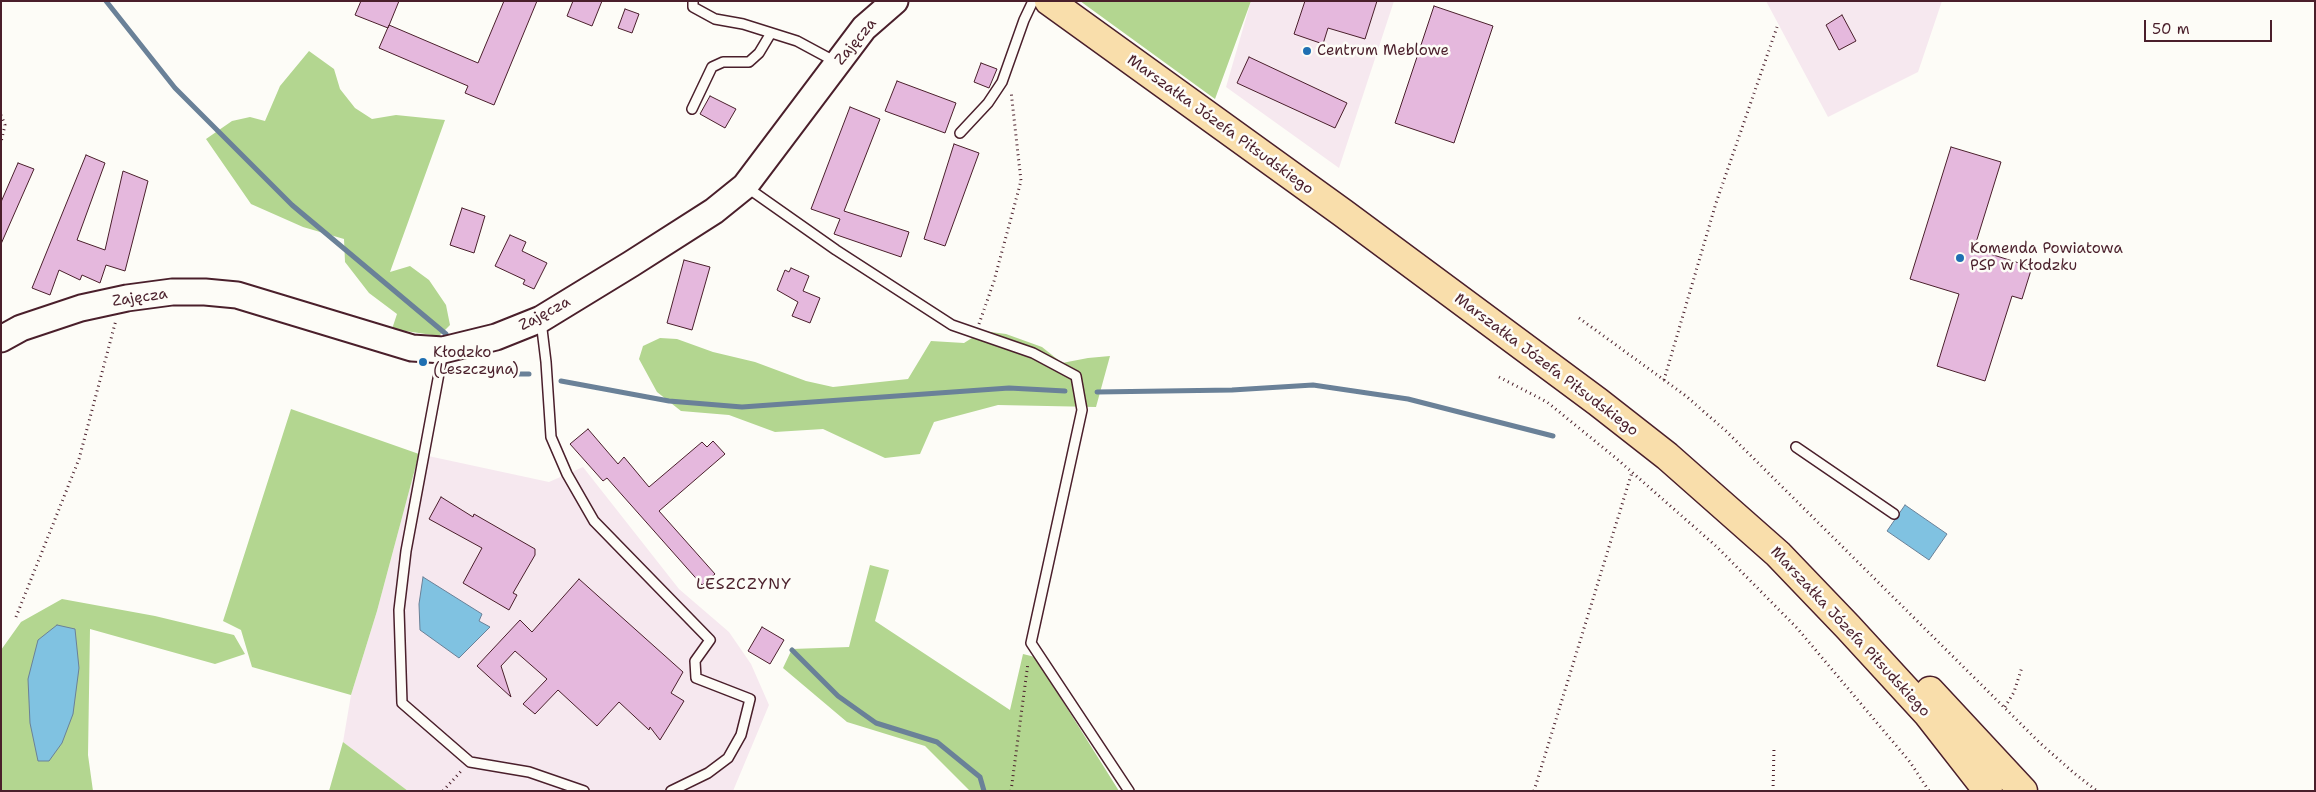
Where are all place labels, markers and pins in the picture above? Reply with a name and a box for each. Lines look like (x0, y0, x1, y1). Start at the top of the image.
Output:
place label: Centrum Meblowe (1317, 42, 1449, 60)
marker: Centrum Meblowe (1301, 45, 1313, 57)
place label: Komenda Powiatowa PSP w Kłodzku (1970, 240, 2123, 275)
marker: Komenda Powiatowa PSP w Kłodzku (1954, 252, 1966, 264)
place label: Kłodzko (Leszczyna) (433, 344, 519, 379)
marker: Kłodzko (Leszczyna) (417, 356, 429, 368)

